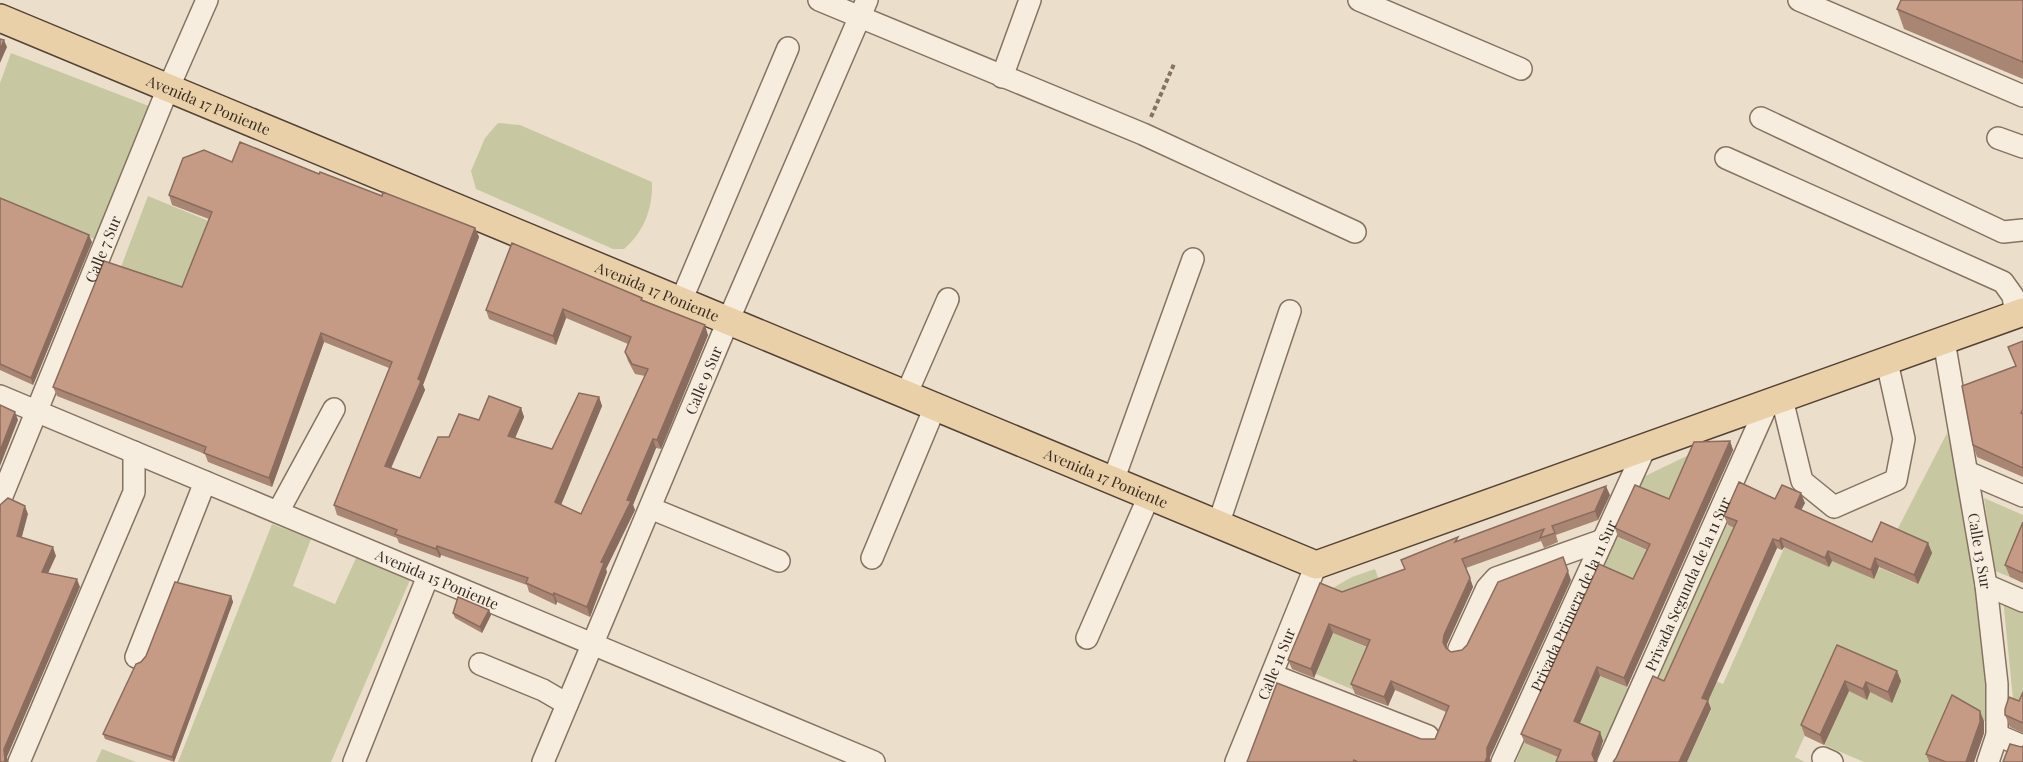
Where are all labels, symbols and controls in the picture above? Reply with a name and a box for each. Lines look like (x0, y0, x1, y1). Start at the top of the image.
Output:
street label: Avenida 17 Poniente (143, 70, 274, 139)
street label: Calle 7 Sur (80, 212, 125, 286)
street label: Avenida 17 Poniente (592, 256, 722, 326)
street label: Calle 9 Sur (680, 343, 727, 418)
street label: Avenida 17 Poniente (1040, 443, 1171, 512)
street label: Privada Segunda de la 11 Sur (1640, 493, 1735, 674)
street label: Calle 13 Sur (1964, 511, 1996, 590)
street label: Privada Primera de la 11 Sur (1526, 516, 1621, 694)
street label: Avenida 15 Poniente (371, 544, 502, 614)
street label: Calle 11 Sur (1252, 625, 1300, 703)

